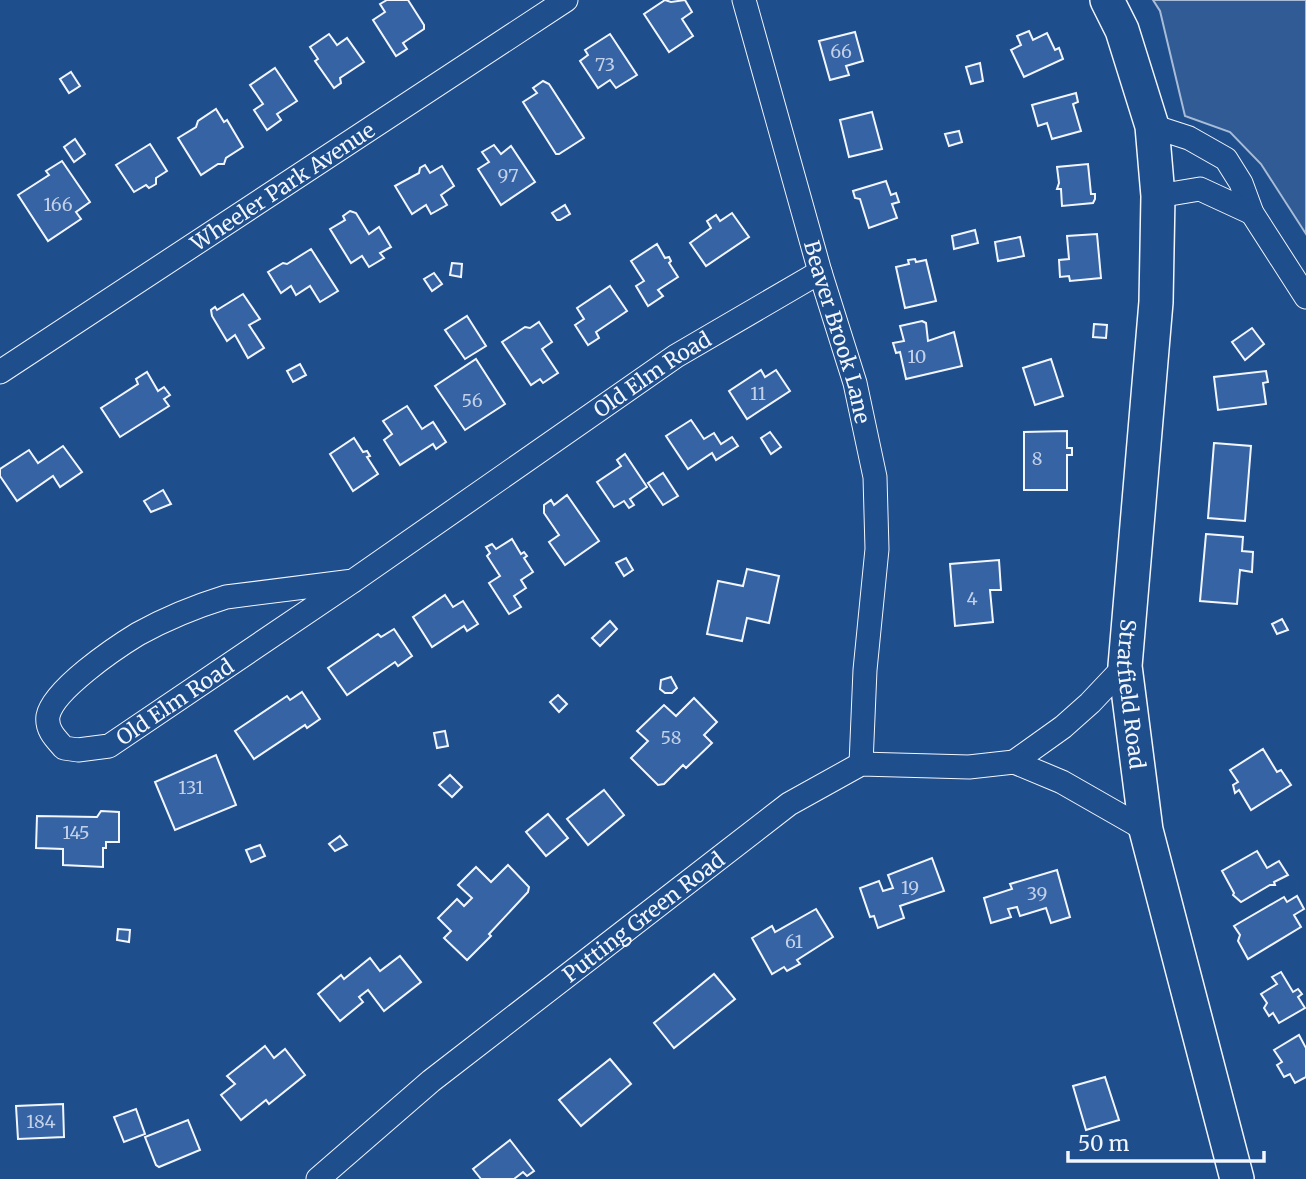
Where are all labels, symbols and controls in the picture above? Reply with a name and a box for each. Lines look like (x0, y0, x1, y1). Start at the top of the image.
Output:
house number: 66 (830, 40, 852, 63)
house number: 73 (595, 53, 615, 76)
street label: Wheeler Park Avenue (184, 116, 380, 257)
house number: 97 (498, 164, 518, 187)
house number: 166 (43, 193, 73, 216)
street label: Beaver Brook Lane (798, 237, 877, 426)
street label: Old Elm Road (588, 325, 716, 423)
house number: 10 (908, 345, 926, 368)
house number: 11 (750, 382, 766, 405)
house number: 56 (461, 389, 483, 412)
house number: 8 (1032, 447, 1042, 470)
house number: 4 (966, 587, 978, 610)
street label: Stratfield Road (1111, 618, 1152, 771)
street label: Old Elm Road (111, 652, 239, 751)
house number: 58 (661, 726, 681, 749)
house number: 131 (178, 776, 204, 799)
house number: 145 (62, 821, 90, 844)
street label: Putting Green Road (557, 845, 730, 988)
house number: 19 (901, 876, 919, 899)
house number: 39 (1027, 882, 1047, 905)
house number: 61 (785, 930, 803, 953)
house number: 184 (26, 1110, 56, 1133)
scale bar (1068, 1120, 1264, 1164)
text: 50 m (1078, 1130, 1129, 1157)

